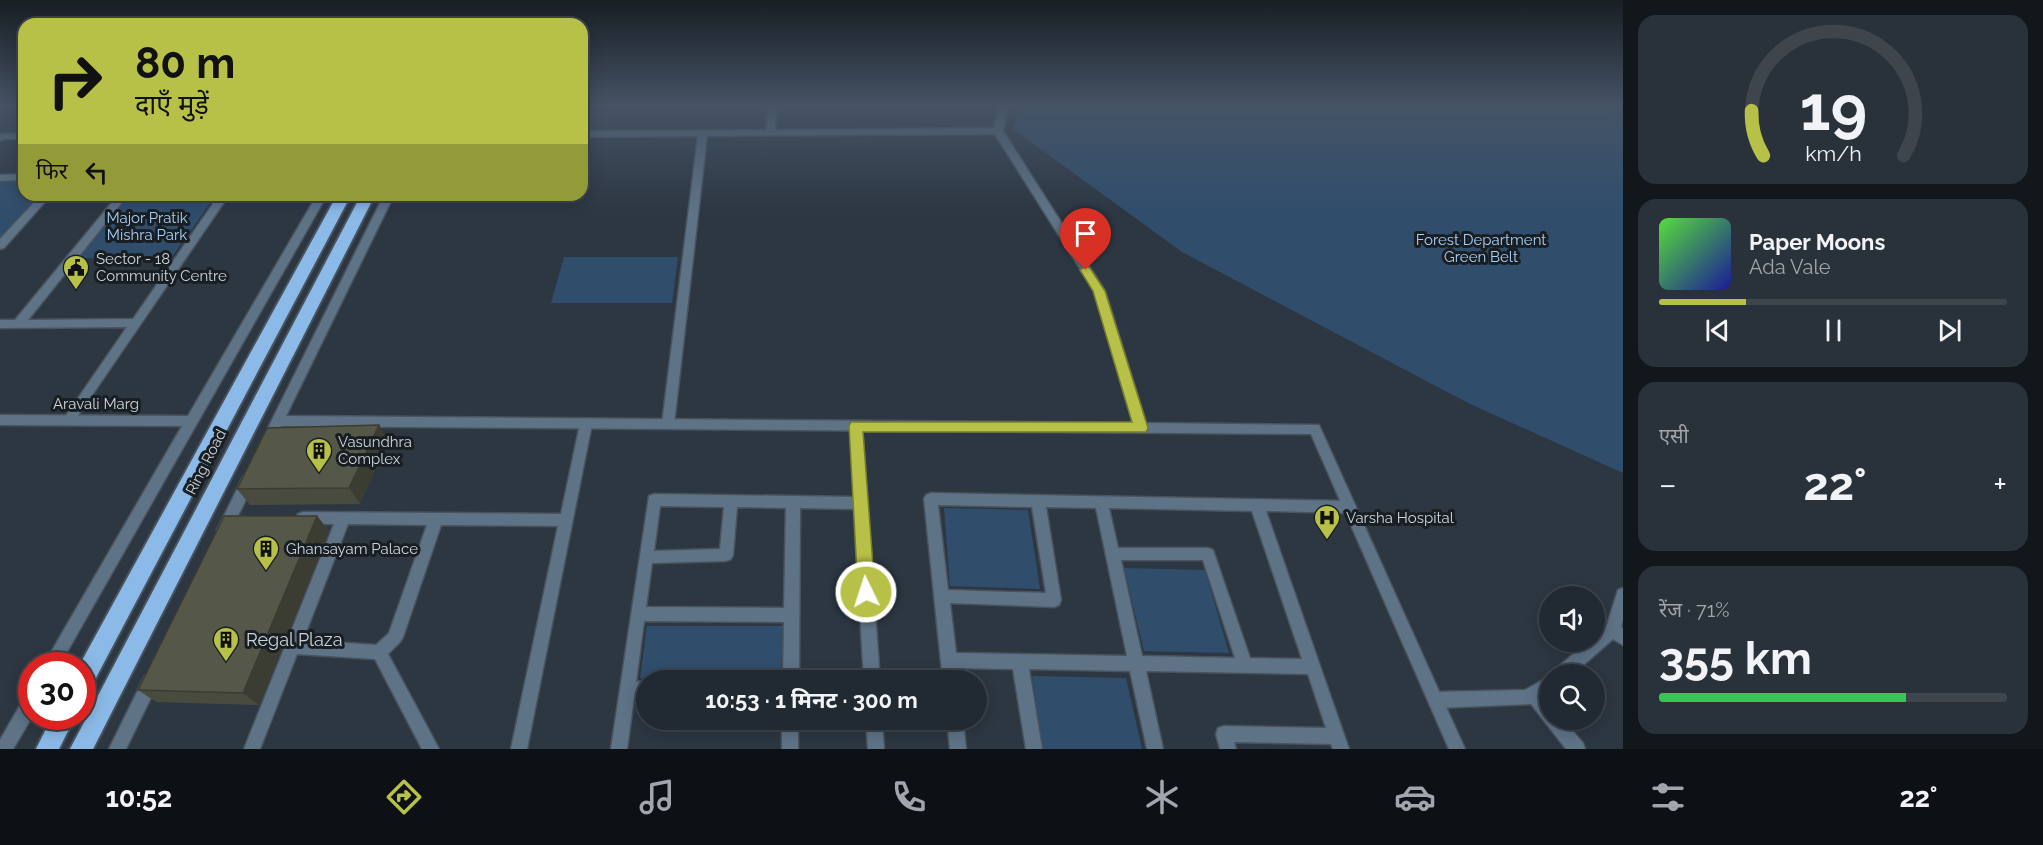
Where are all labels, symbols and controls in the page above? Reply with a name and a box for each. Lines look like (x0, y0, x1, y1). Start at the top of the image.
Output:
text: 80 m (135, 39, 235, 88)
icon: right (36, 42, 114, 120)
text: 19 (1799, 71, 1867, 145)
text: दाएँ मुड़ें (135, 89, 209, 120)
text: km/h (1805, 142, 1861, 167)
icon: left (80, 156, 113, 189)
text: फिर (36, 158, 68, 184)
pin (1060, 208, 1111, 270)
park label: Major Pratik Mishra Park (106, 209, 188, 244)
icon: arrive (1069, 217, 1102, 250)
text: Paper Moons (1749, 229, 1885, 255)
park label: Forest Department Green Belt (1416, 231, 1546, 266)
place label: Sector - 18 Community Centre (96, 250, 227, 285)
public building icon: Sector - 18 Community Centre (61, 253, 91, 291)
text: Ada Vale (1749, 255, 1831, 279)
icon: previous (1701, 314, 1734, 347)
icon: pause (1817, 314, 1850, 347)
icon: next (1933, 314, 1966, 347)
street label: Aravali Marg (53, 395, 139, 413)
text: एसी (1659, 424, 1689, 448)
street label: Ring Road (182, 426, 230, 498)
place label: Vasundhra Complex (338, 433, 412, 468)
building icon: Vasundhra Complex (304, 436, 334, 474)
text: 22° (1803, 458, 1867, 511)
text: − (1659, 465, 1677, 504)
text: + (1993, 465, 2007, 504)
hospital icon: Varsha Hospital (1312, 503, 1342, 541)
place label: Varsha Hospital (1346, 509, 1455, 527)
building icon: Ghansayam Palace (251, 534, 281, 572)
place label: Ghansayam Palace (286, 540, 418, 558)
position arrow (834, 560, 898, 624)
map controls (1539, 586, 1605, 730)
button: sound (1539, 586, 1605, 652)
text: रेंज · 71% (1659, 598, 1730, 622)
building icon: Regal Plaza (211, 625, 241, 663)
place label: Regal Plaza (246, 629, 342, 650)
text: 355 km (1659, 632, 1812, 685)
speed limit sign: 30 (18, 652, 96, 730)
button: search (1539, 664, 1605, 730)
text: 10:53 · 1 मिनट · 300 m (705, 687, 918, 713)
icon: directions (383, 776, 425, 818)
icon: music (636, 776, 678, 818)
icon: phone (888, 776, 930, 818)
icon: climate (1141, 776, 1183, 818)
icon: car (1394, 776, 1436, 818)
icon: filters (1647, 776, 1689, 818)
text: 10:52 (105, 782, 172, 813)
text: 22° (1900, 782, 1938, 813)

